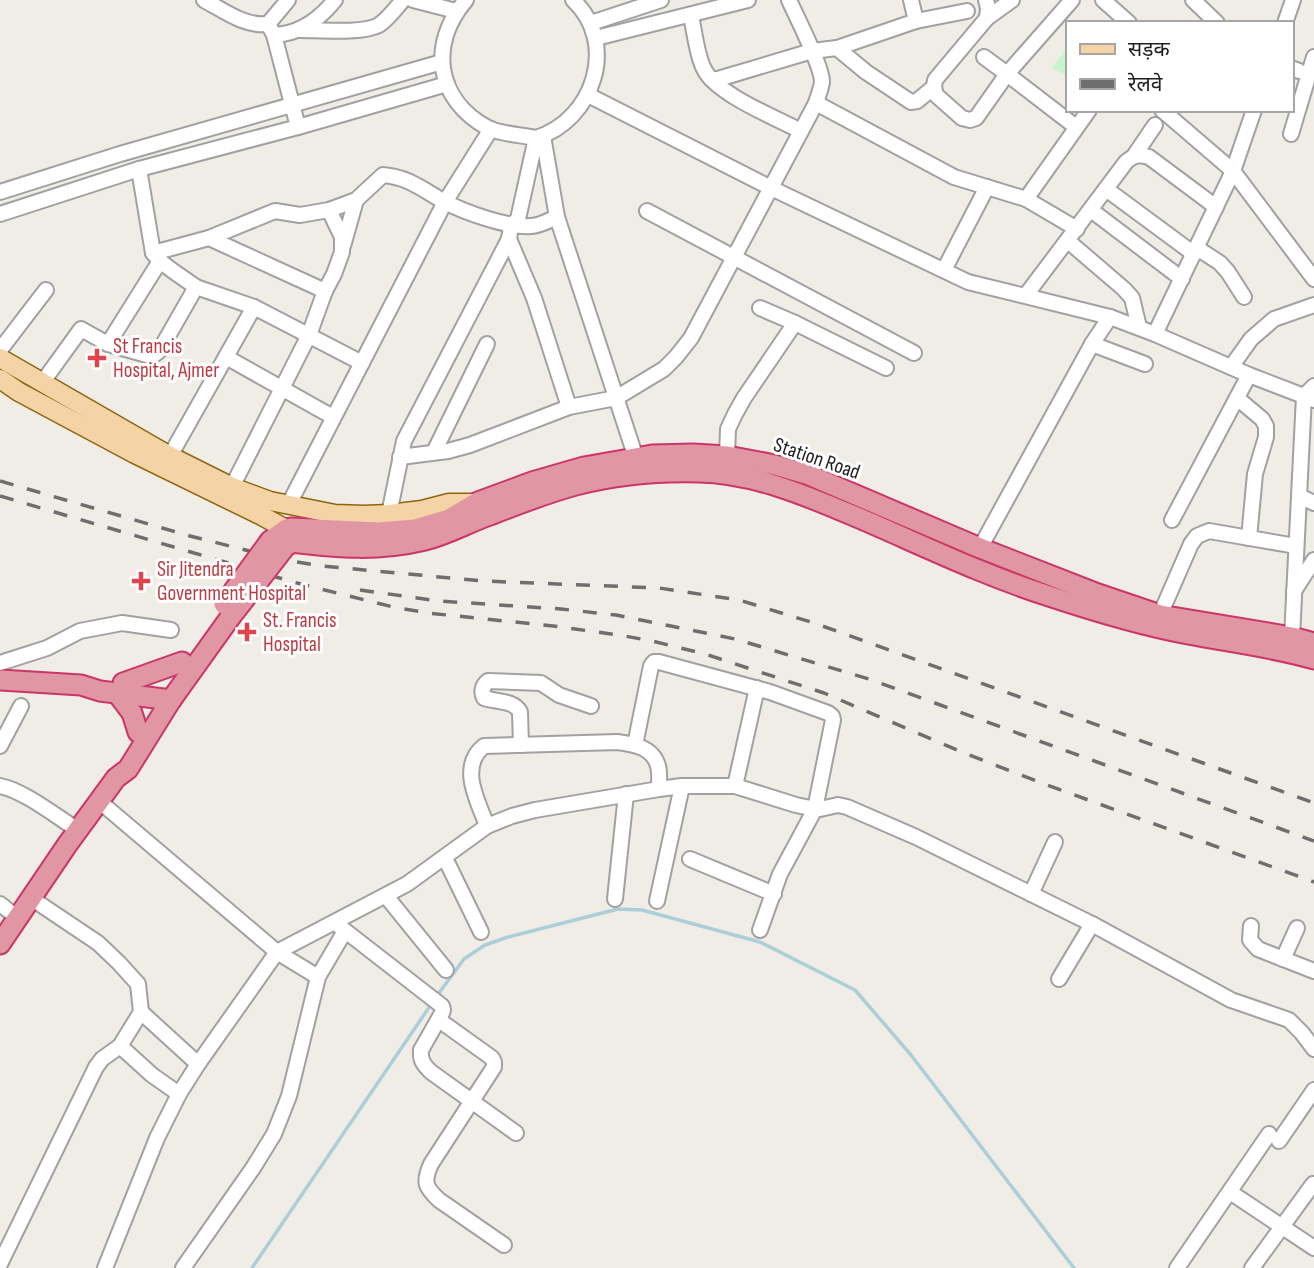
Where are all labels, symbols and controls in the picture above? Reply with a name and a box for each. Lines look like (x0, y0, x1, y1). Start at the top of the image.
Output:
legend (1066, 21, 1293, 112)
text: सड़क (1128, 37, 1170, 62)
text: रेलवे (1127, 72, 1163, 97)
place label: St Francis Hospital, Ajmer (113, 334, 219, 383)
marker: St Francis Hospital, Ajmer (87, 348, 107, 368)
street label: Station Road (770, 432, 863, 485)
place label: Sir Jitendra Government Hospital (157, 557, 306, 606)
marker: Sir Jitendra Government Hospital (131, 571, 151, 591)
place label: St. Francis Hospital (263, 608, 337, 657)
marker: St. Francis Hospital (237, 622, 257, 642)

